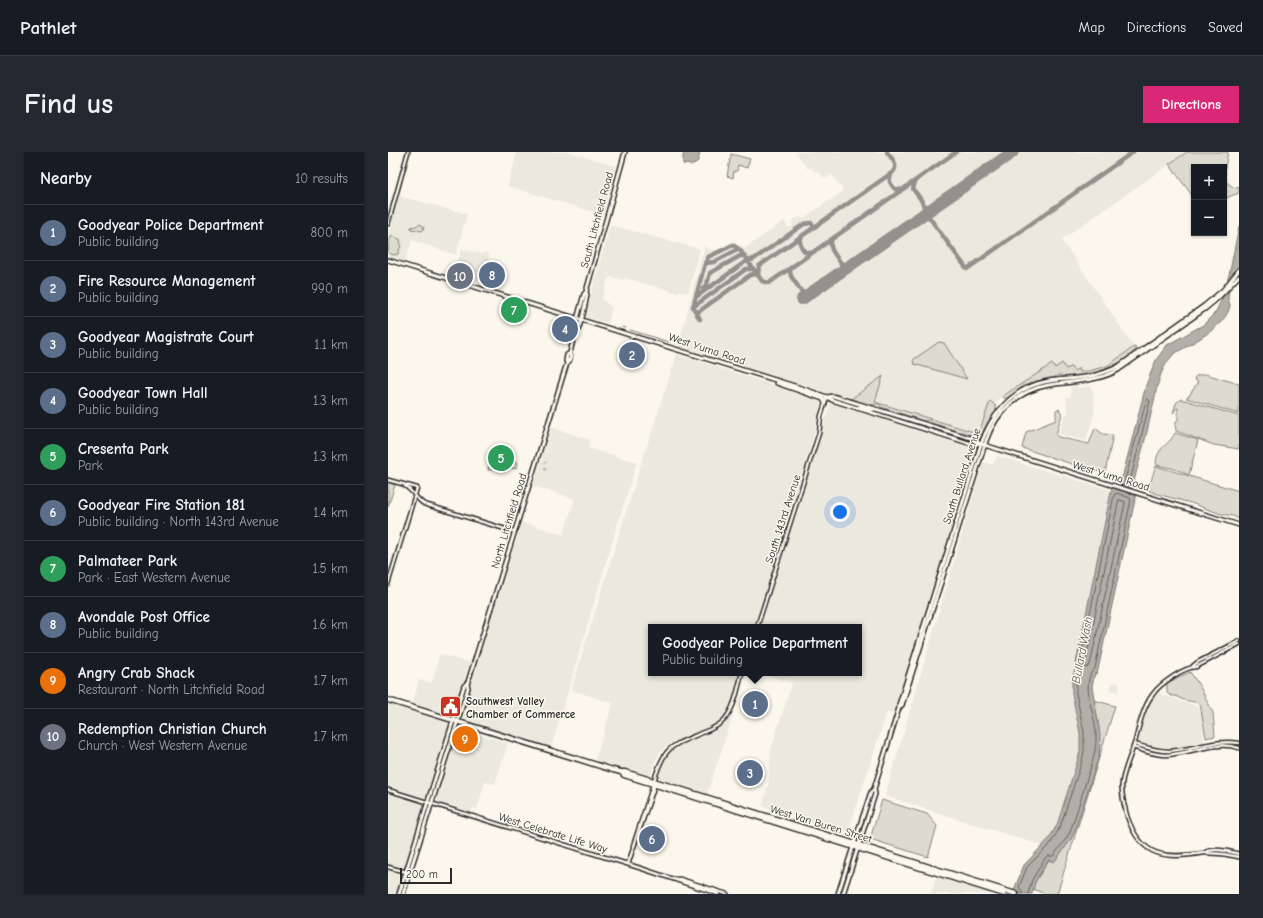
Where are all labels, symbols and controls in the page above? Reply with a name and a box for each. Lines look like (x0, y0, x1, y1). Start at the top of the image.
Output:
text: Pathlet (20, 17, 76, 39)
text: Map (1078, 19, 1105, 36)
text: Directions (1127, 19, 1186, 36)
text: Saved (1208, 19, 1243, 36)
button: Directions (1143, 86, 1239, 123)
text: Find us (24, 88, 113, 120)
map controls (1191, 164, 1227, 236)
button: + (1191, 164, 1227, 200)
text: Nearby (40, 169, 91, 188)
street label: South Litchfield Road (578, 170, 616, 269)
text: 10 results (295, 171, 348, 186)
button: − (1191, 200, 1227, 236)
text: Goodyear Police Department (78, 216, 263, 234)
text: 1 (50, 225, 56, 240)
text: 800 m (310, 225, 348, 240)
text: Public building (78, 234, 159, 249)
pin: 8 (479, 260, 505, 290)
pin: 10 (447, 261, 473, 291)
text: Fire Resource Management (78, 272, 255, 290)
text: 2 (50, 281, 56, 296)
text: 990 m (311, 281, 348, 296)
text: Public building (78, 290, 159, 305)
pin: 7 (501, 295, 527, 325)
pin: 4 (552, 314, 578, 344)
text: Goodyear Magistrate Court (78, 328, 254, 346)
street label: West Yuma Road (667, 330, 747, 368)
text: 3 (50, 337, 56, 352)
text: 1.1 km (314, 337, 348, 352)
pin: 2 (619, 340, 645, 370)
text: Public building (78, 346, 159, 361)
text: Goodyear Town Hall (78, 384, 208, 402)
text: 4 (50, 393, 56, 408)
text: 1.3 km (313, 393, 348, 408)
text: Public building (78, 402, 159, 417)
street label: South Bullard Avenue (940, 426, 984, 526)
text: Cresenta Park (78, 440, 169, 458)
pin: 5 (488, 443, 514, 473)
text: 5 (50, 449, 56, 464)
text: 1.3 km (313, 449, 348, 464)
text: Park (78, 458, 103, 473)
street label: West Yuma Road (1071, 458, 1151, 494)
street label: North Litchfield Road (488, 472, 530, 570)
street label: South 143rd Avenue (763, 473, 804, 565)
text: Goodyear Fire Station 181 (78, 496, 245, 514)
your location (830, 502, 850, 522)
text: 6 (50, 505, 56, 520)
text: 1.4 km (313, 505, 348, 520)
text: Public building · North 143rd Avenue (78, 514, 279, 529)
text: Palmateer Park (78, 552, 177, 570)
text: 7 (50, 561, 56, 576)
text: 1.5 km (312, 561, 348, 576)
text: Park · East Western Avenue (78, 570, 230, 585)
text: Avondale Post Office (78, 608, 210, 626)
water label: Bullard Wash (1069, 616, 1095, 684)
text: 8 (50, 617, 56, 632)
text: 1.6 km (312, 617, 348, 632)
popup (648, 624, 862, 676)
text: Public building (78, 626, 159, 641)
text: Goodyear Police Department (662, 634, 848, 652)
text: Public building (662, 652, 743, 667)
text: Angry Crab Shack (78, 664, 194, 682)
text: 9 (50, 673, 56, 688)
text: 1.7 km (313, 673, 348, 688)
text: Restaurant · North Litchfield Road (78, 682, 265, 697)
pin: 1 (742, 689, 768, 719)
public building icon: Southwest Valley Chamber of Commerce (437, 694, 463, 720)
place label: Southwest Valley Chamber of Commerce (466, 695, 576, 721)
text: Redemption Christian Church (78, 720, 267, 738)
pin: 9 (452, 724, 478, 754)
text: 10 (47, 729, 59, 744)
text: 1.7 km (313, 729, 348, 744)
text: Church · West Western Avenue (78, 738, 247, 753)
pin: 3 (737, 758, 763, 788)
street label: West Van Buren Street (769, 802, 874, 846)
street label: West Celebrate Life Way (497, 810, 609, 856)
pin: 6 (639, 824, 665, 854)
scale bar (400, 866, 452, 885)
text: 200 m (406, 868, 438, 881)

